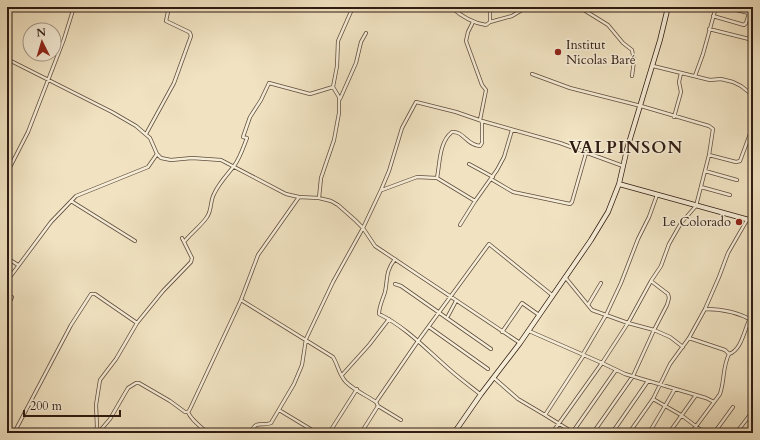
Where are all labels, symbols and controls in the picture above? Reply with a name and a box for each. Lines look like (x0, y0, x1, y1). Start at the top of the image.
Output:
north arrow (22, 22, 62, 62)
text: N (36, 25, 47, 40)
place label: Institut Nicolas Baré (566, 36, 636, 69)
marker: Institut Nicolas Baré (553, 47, 563, 57)
district label: VALPINSON (569, 136, 683, 159)
place label: Le Colorado (662, 213, 731, 231)
marker: Le Colorado (734, 217, 744, 227)
scale bar (24, 392, 120, 418)
text: 200 m (30, 398, 63, 414)

